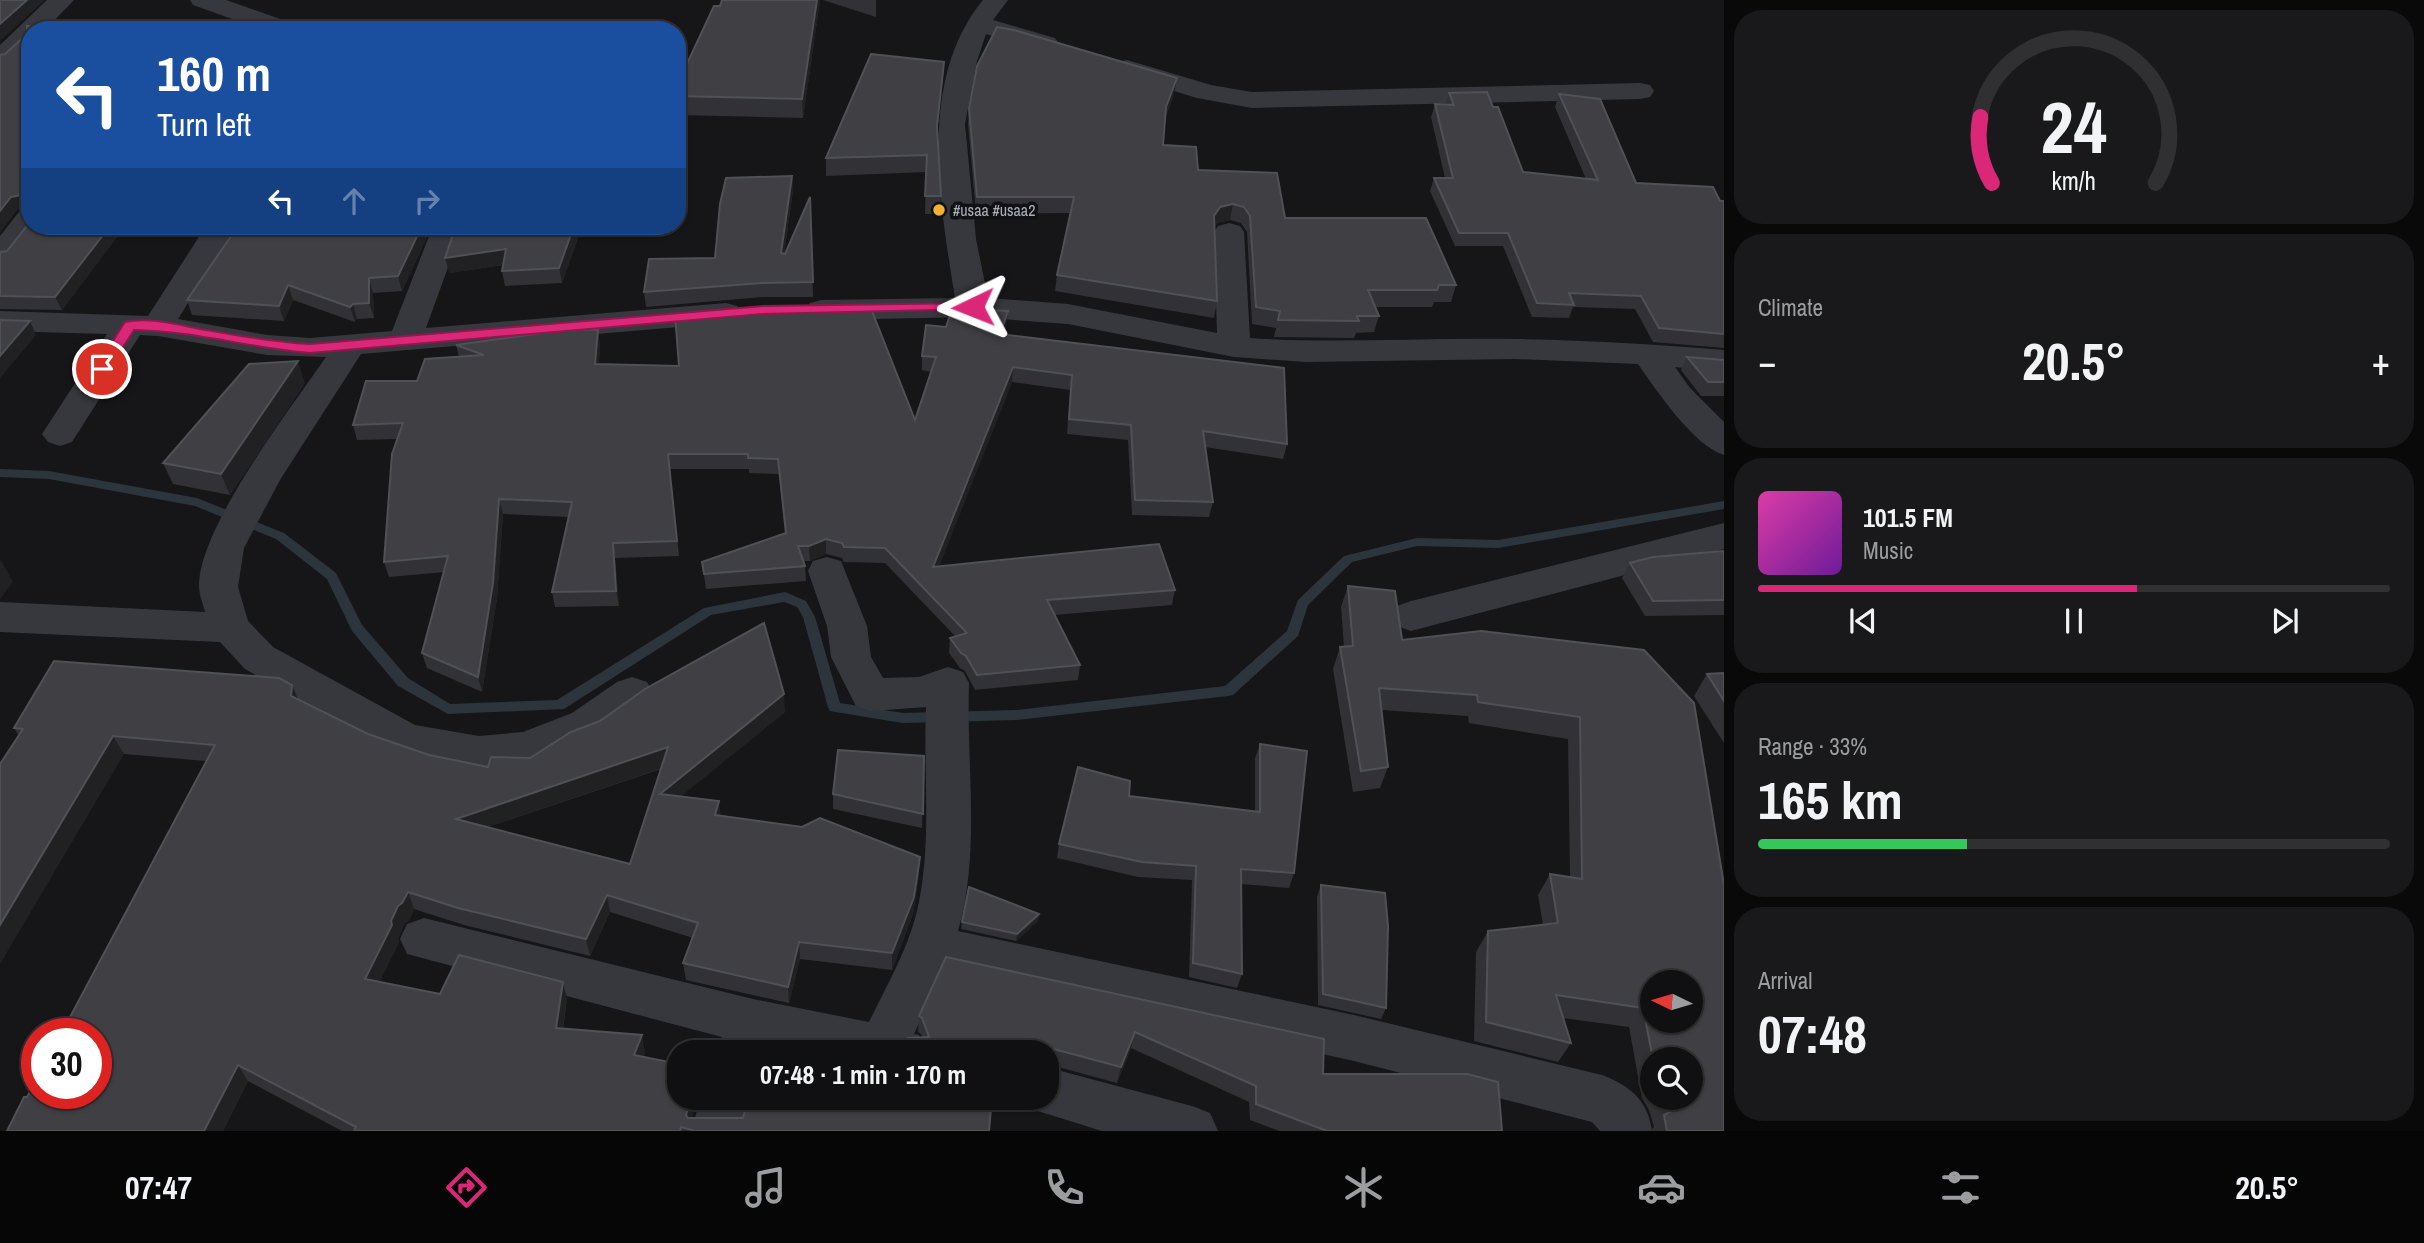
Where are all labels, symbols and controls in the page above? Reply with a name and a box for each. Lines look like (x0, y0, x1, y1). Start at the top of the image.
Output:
text: 160 m (157, 40, 271, 106)
icon: left (42, 49, 133, 140)
text: 24 (2041, 78, 2107, 176)
text: Turn left (157, 103, 251, 146)
text: km/h (2052, 164, 2096, 198)
icon: left (262, 182, 300, 220)
icon: ahead (335, 182, 373, 220)
icon: right (408, 182, 446, 220)
place label: #usaa #usaa2 (953, 199, 1035, 221)
marker: #usaa #usaa2 (931, 202, 947, 218)
position arrow (936, 270, 1010, 344)
text: Climate (1758, 292, 1823, 323)
text: 20.5° (2022, 326, 2126, 396)
text: − (1758, 336, 1776, 387)
text: + (2372, 336, 2390, 387)
pin (72, 339, 132, 399)
icon: arrive (83, 350, 121, 388)
text: 101.5 FM (1863, 500, 1953, 535)
text: Music (1863, 535, 1913, 566)
icon: previous (1844, 602, 1882, 640)
icon: pause (2055, 602, 2093, 640)
icon: next (2266, 602, 2304, 640)
text: Range · 33% (1758, 731, 1867, 762)
text: 165 km (1758, 765, 1903, 835)
text: Arrival (1758, 965, 1813, 996)
north arrow (1640, 970, 1703, 1032)
map controls (1640, 970, 1703, 1110)
text: 07:48 (1758, 999, 1867, 1069)
speed limit sign: 30 (21, 1018, 112, 1109)
button: search (1640, 1047, 1703, 1110)
text: 07:48 · 1 min · 170 m (760, 1057, 966, 1092)
icon: directions (442, 1163, 491, 1212)
icon: music (741, 1163, 790, 1212)
icon: phone (1040, 1163, 1089, 1212)
icon: climate (1339, 1163, 1388, 1212)
icon: car (1637, 1163, 1686, 1212)
icon: filters (1936, 1163, 1985, 1212)
text: 07:47 (125, 1166, 192, 1209)
text: 20.5° (2235, 1166, 2299, 1209)

